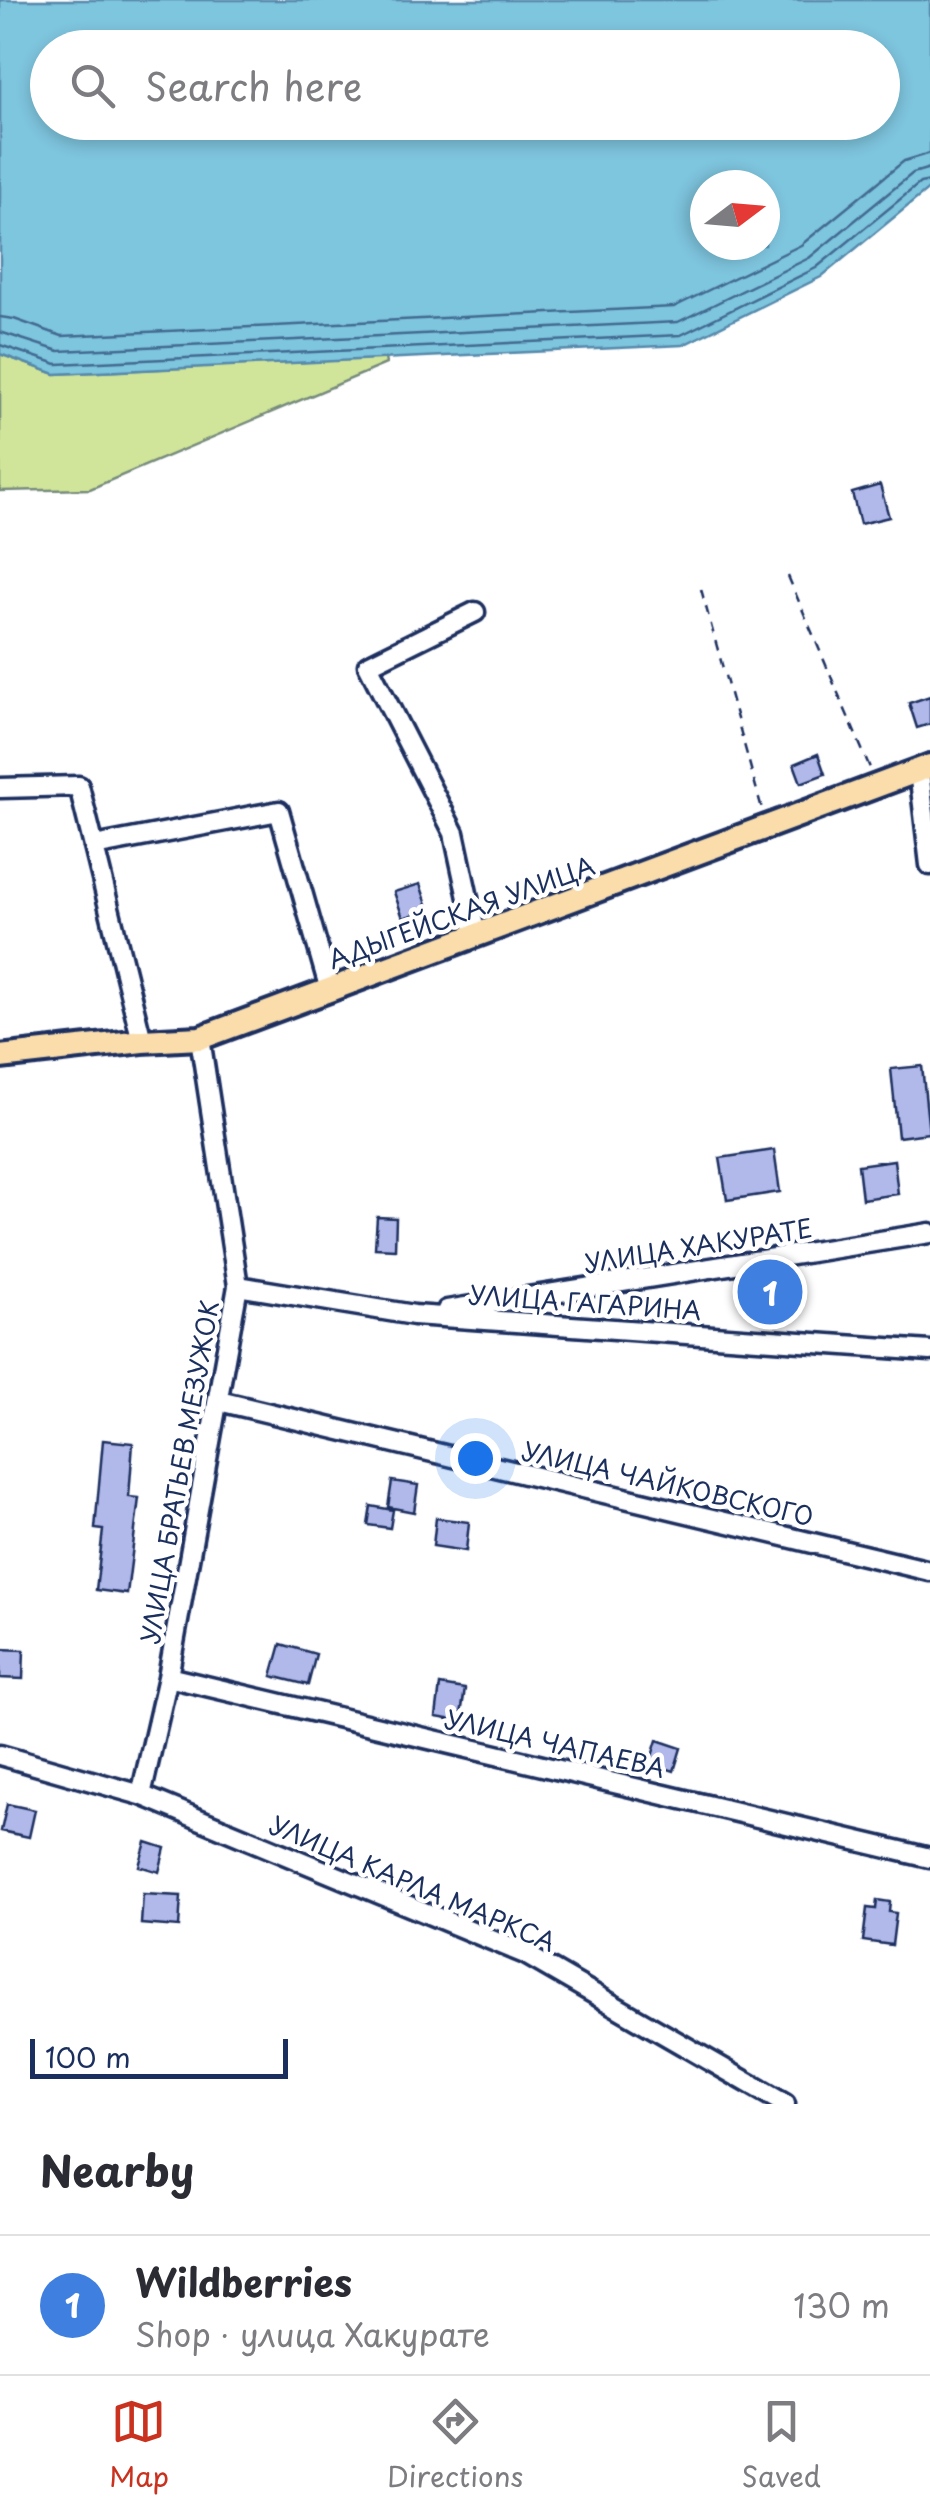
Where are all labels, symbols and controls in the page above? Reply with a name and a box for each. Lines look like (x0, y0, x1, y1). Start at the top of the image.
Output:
search box (30, 30, 900, 140)
text: Search here (145, 57, 362, 114)
icon: search (65, 58, 120, 113)
north arrow (690, 170, 780, 260)
street label: АДЫГЕЙСКАЯ УЛИЦА (322, 846, 600, 978)
street label: УЛИЦА ХАКУРАТЕ (581, 1208, 815, 1282)
pin: 1 (738, 1254, 802, 1330)
street label: УЛИЦА ГАГАРИНА (467, 1275, 703, 1329)
street label: УЛИЦА БРАТЬЕВ МЕЗУЖОК (130, 1297, 228, 1647)
street label: УЛИЦА ЧАЙКОВСКОГО (519, 1431, 817, 1535)
your location (450, 1433, 501, 1484)
street label: УЛИЦА ЧАПАЕВА (441, 1699, 669, 1787)
street label: УЛИЦА КАРЛА МАРКСА (264, 1805, 562, 1961)
scale bar (30, 2034, 288, 2078)
text: 100 m (45, 2035, 131, 2078)
text: Nearby (40, 2138, 194, 2201)
text: Wildberries (135, 2253, 352, 2310)
text: 1 (65, 2281, 80, 2329)
text: 130 m (793, 2281, 890, 2329)
text: Shop · улица Хакурате (135, 2310, 490, 2358)
tab: Map (109, 2394, 169, 2497)
tab: Directions (387, 2394, 523, 2497)
tab: Saved (741, 2394, 821, 2497)

